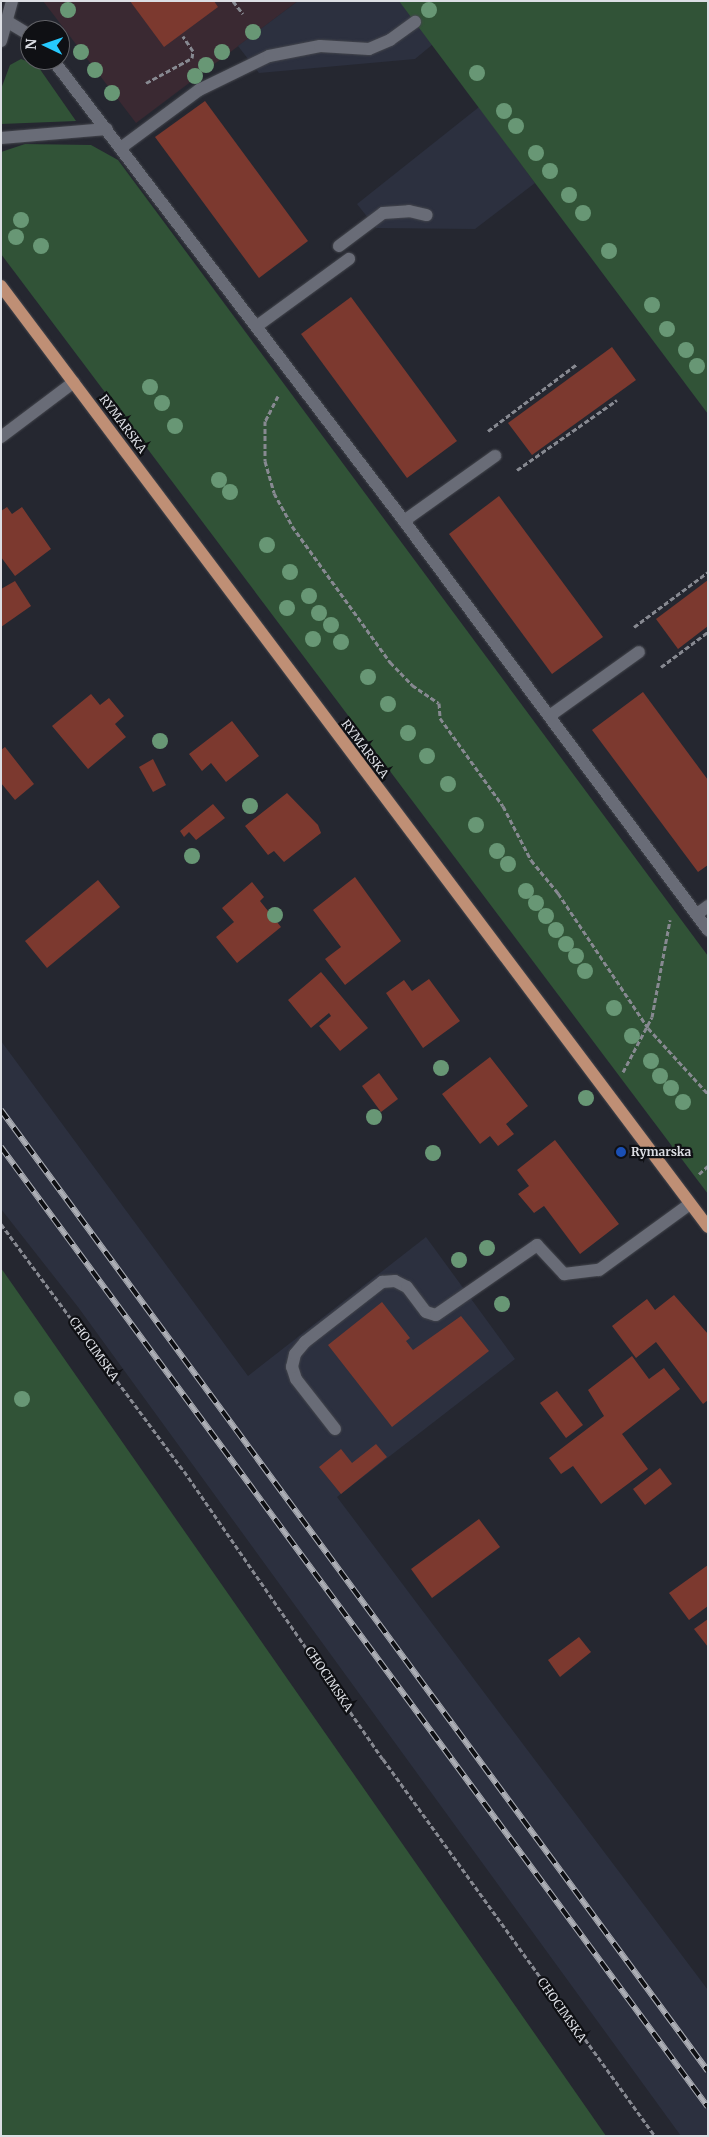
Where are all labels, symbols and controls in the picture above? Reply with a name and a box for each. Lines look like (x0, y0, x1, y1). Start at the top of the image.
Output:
north arrow (20, 20, 70, 70)
text: N (22, 38, 40, 50)
street label: RYMARSKA (96, 392, 150, 456)
street label: RYMARSKA (338, 717, 392, 781)
place label: Rymarska (631, 1145, 691, 1159)
marker: Rymarska (615, 1146, 627, 1158)
street label: CHOCIMSKA (66, 1314, 122, 1384)
street label: CHOCIMSKA (302, 1644, 356, 1714)
street label: CHOCIMSKA (535, 1975, 589, 2045)

